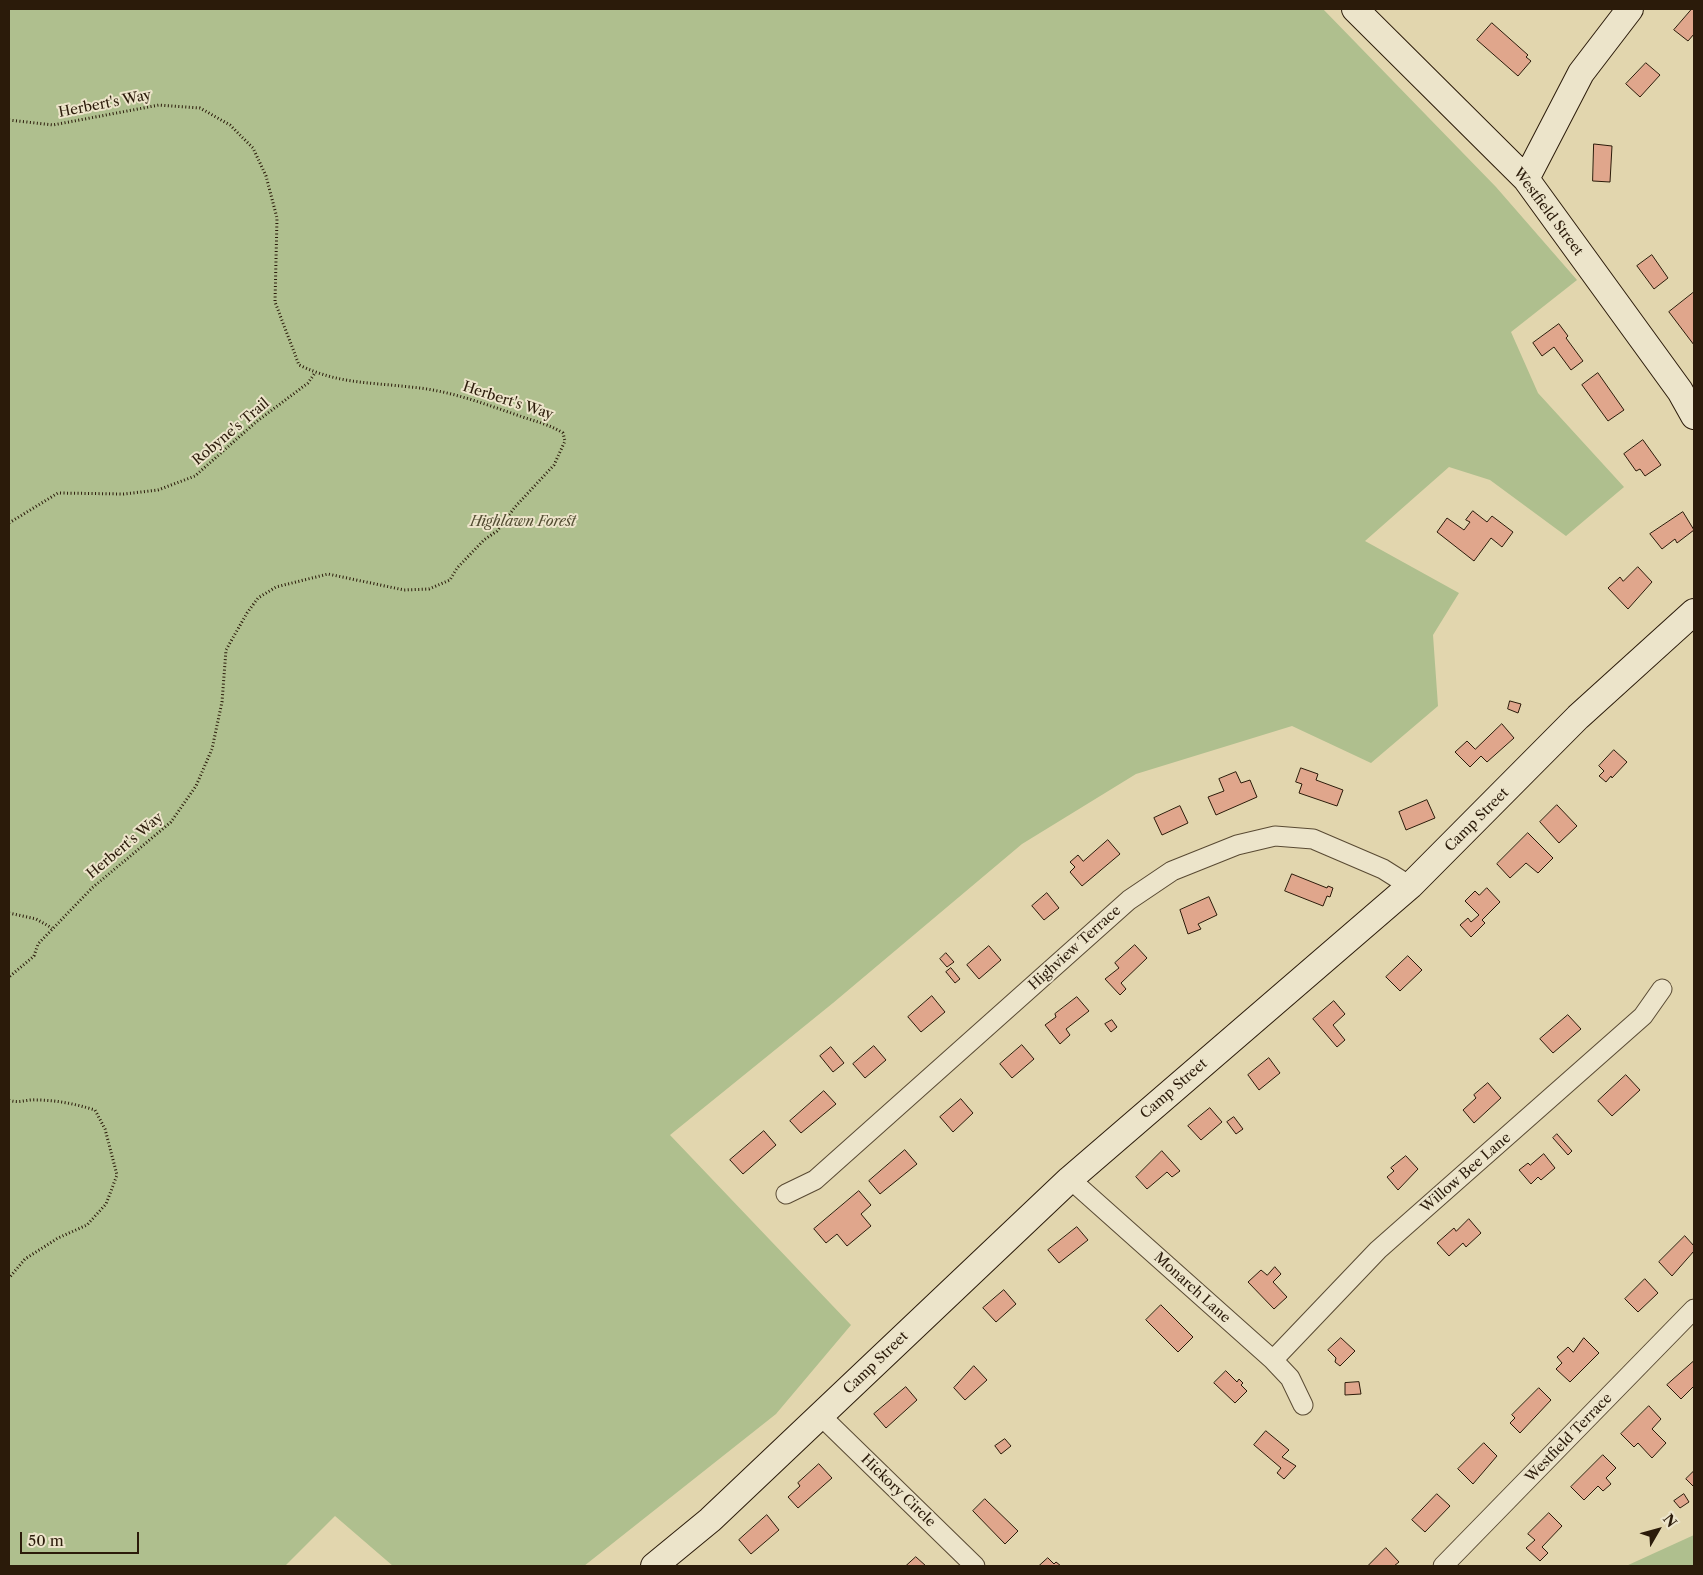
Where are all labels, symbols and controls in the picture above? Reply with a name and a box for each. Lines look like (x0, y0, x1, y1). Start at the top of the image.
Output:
street label: Herbert's Way (57, 87, 153, 121)
street label: Westfield Street (1509, 165, 1587, 259)
street label: Herbert's Way (461, 378, 555, 424)
street label: Robyne's Trail (189, 395, 273, 469)
park label: Highlawn Forest (470, 514, 576, 530)
street label: Camp Street (1442, 785, 1512, 855)
street label: Herbert's Way (84, 809, 166, 883)
street label: Highview Terrace (1025, 902, 1125, 994)
street label: Camp Street (1137, 1055, 1211, 1123)
street label: Willow Bee Lane (1418, 1129, 1514, 1217)
street label: Monarch Lane (1150, 1249, 1234, 1327)
street label: Camp Street (840, 1328, 912, 1398)
street label: Westfield Terrace (1522, 1390, 1616, 1486)
street label: Hickory Circle (857, 1451, 939, 1531)
north arrow (1633, 1505, 1683, 1555)
text: N (1659, 1510, 1681, 1531)
scale bar (22, 1522, 141, 1554)
text: 50 m (28, 1531, 64, 1550)

